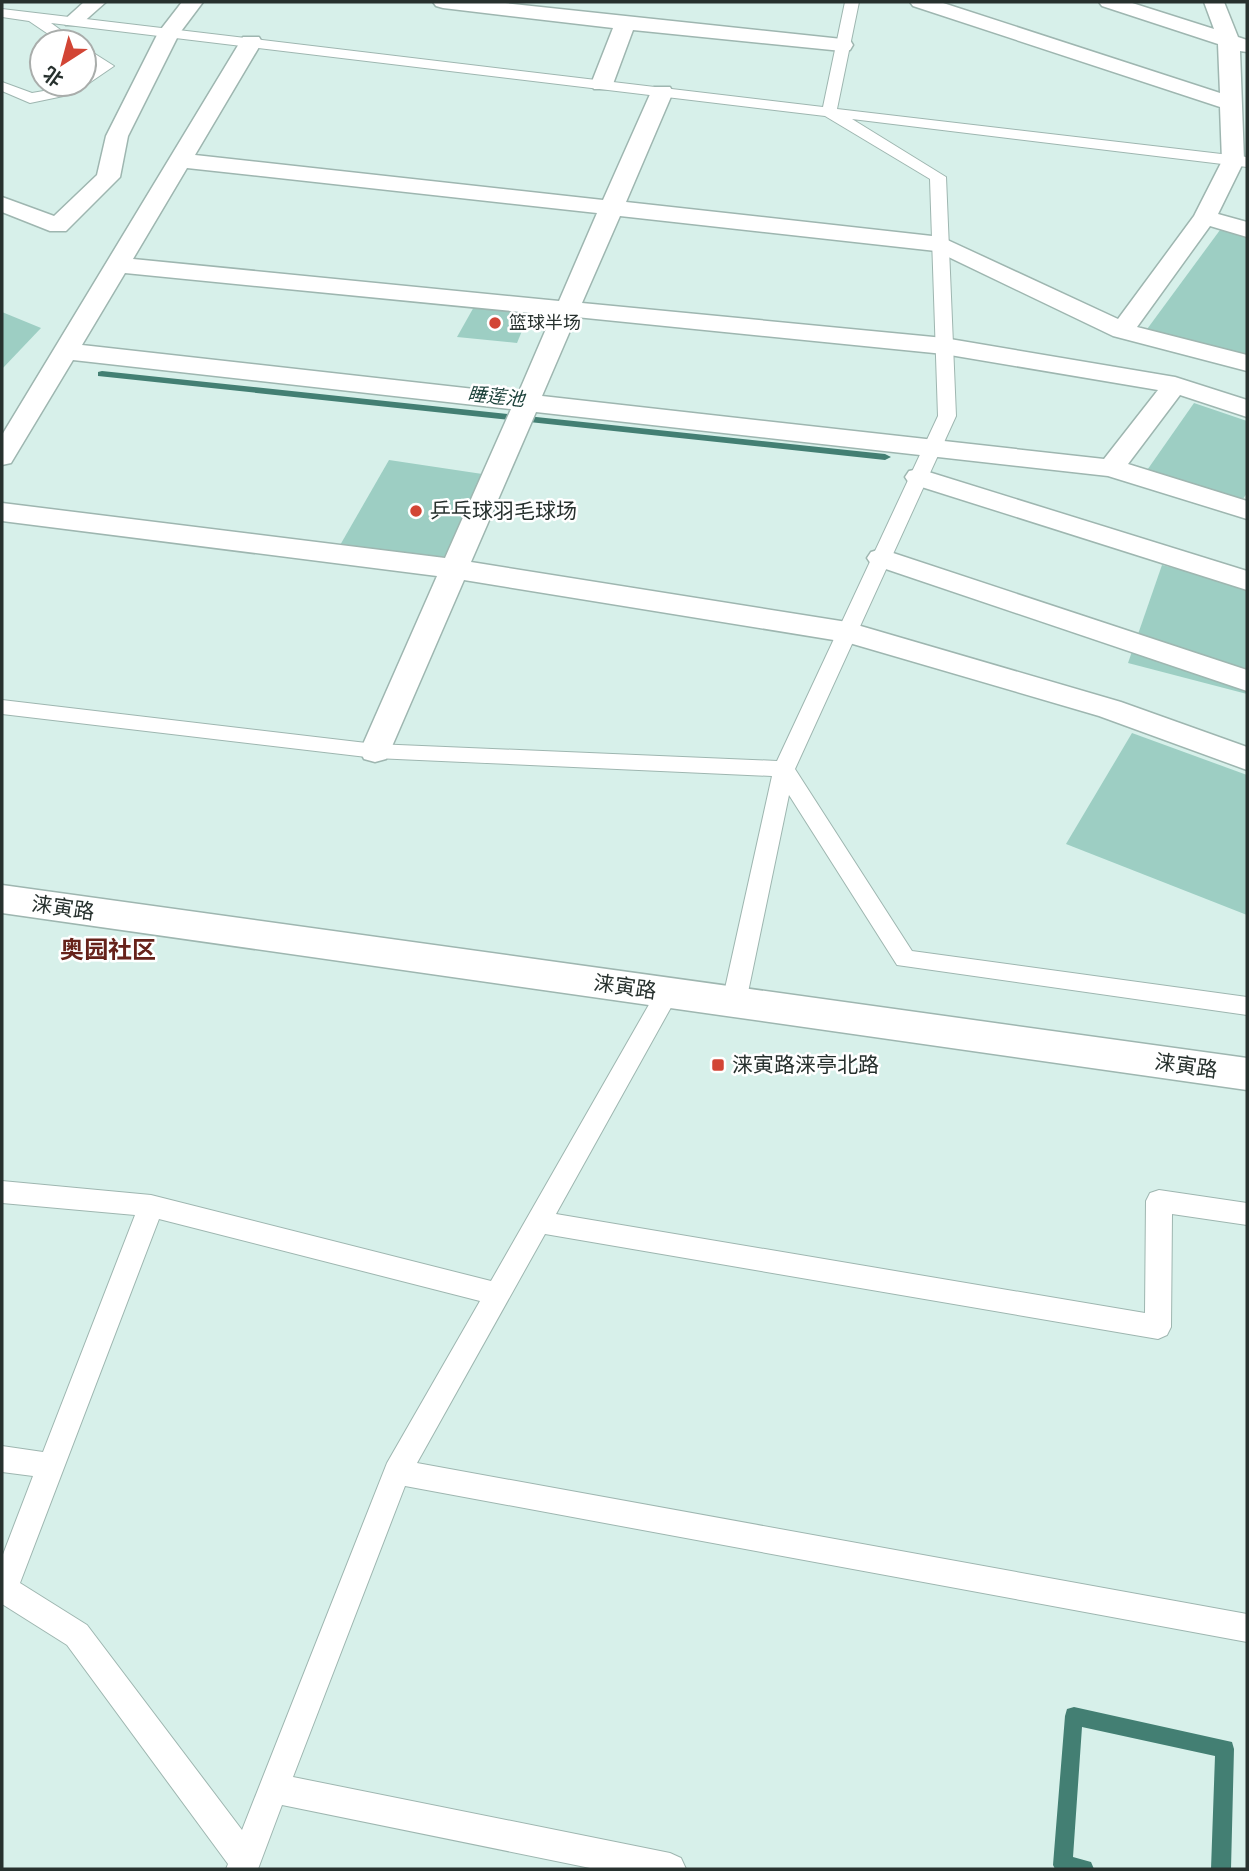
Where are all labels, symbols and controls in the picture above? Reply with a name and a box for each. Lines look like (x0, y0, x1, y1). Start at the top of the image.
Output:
north arrow (28, 28, 98, 98)
text: 北 (38, 62, 67, 92)
place label: 篮球半场 (509, 311, 581, 333)
marker: 篮球半场 (487, 315, 503, 331)
water label: 睡莲池 (466, 381, 528, 410)
place label: 乒乓球羽毛球场 (430, 497, 577, 522)
marker: 乒乓球羽毛球场 (408, 503, 424, 519)
street label: 涞寅路 (30, 890, 96, 923)
district label: 奥园社区 (60, 934, 156, 963)
street label: 涞寅路 (592, 969, 658, 1002)
street label: 涞寅路 (1153, 1048, 1219, 1081)
place label: 涞寅路涞亭北路 (732, 1051, 879, 1076)
marker: 涞寅路涞亭北路 (710, 1057, 726, 1073)

